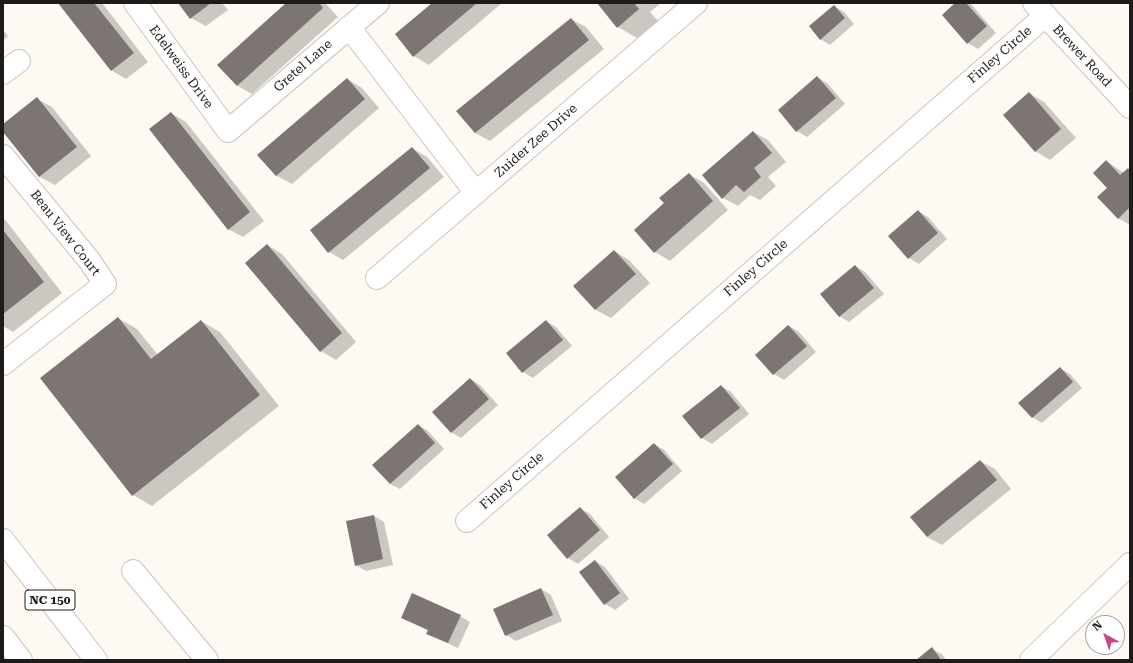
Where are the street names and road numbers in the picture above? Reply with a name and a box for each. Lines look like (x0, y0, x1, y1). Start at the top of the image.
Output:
street label: Edelweiss Drive (146, 22, 216, 112)
street label: Brewer Road (1049, 22, 1115, 90)
street label: Finley Circle (965, 23, 1035, 87)
street label: Gretel Lane (271, 36, 335, 96)
street label: Zuider Zee Drive (492, 101, 580, 181)
street label: Beau View Court (27, 187, 103, 279)
street label: Finley Circle (721, 236, 791, 300)
street label: Finley Circle (477, 449, 547, 513)
road number: NC 150 (25, 590, 75, 610)

